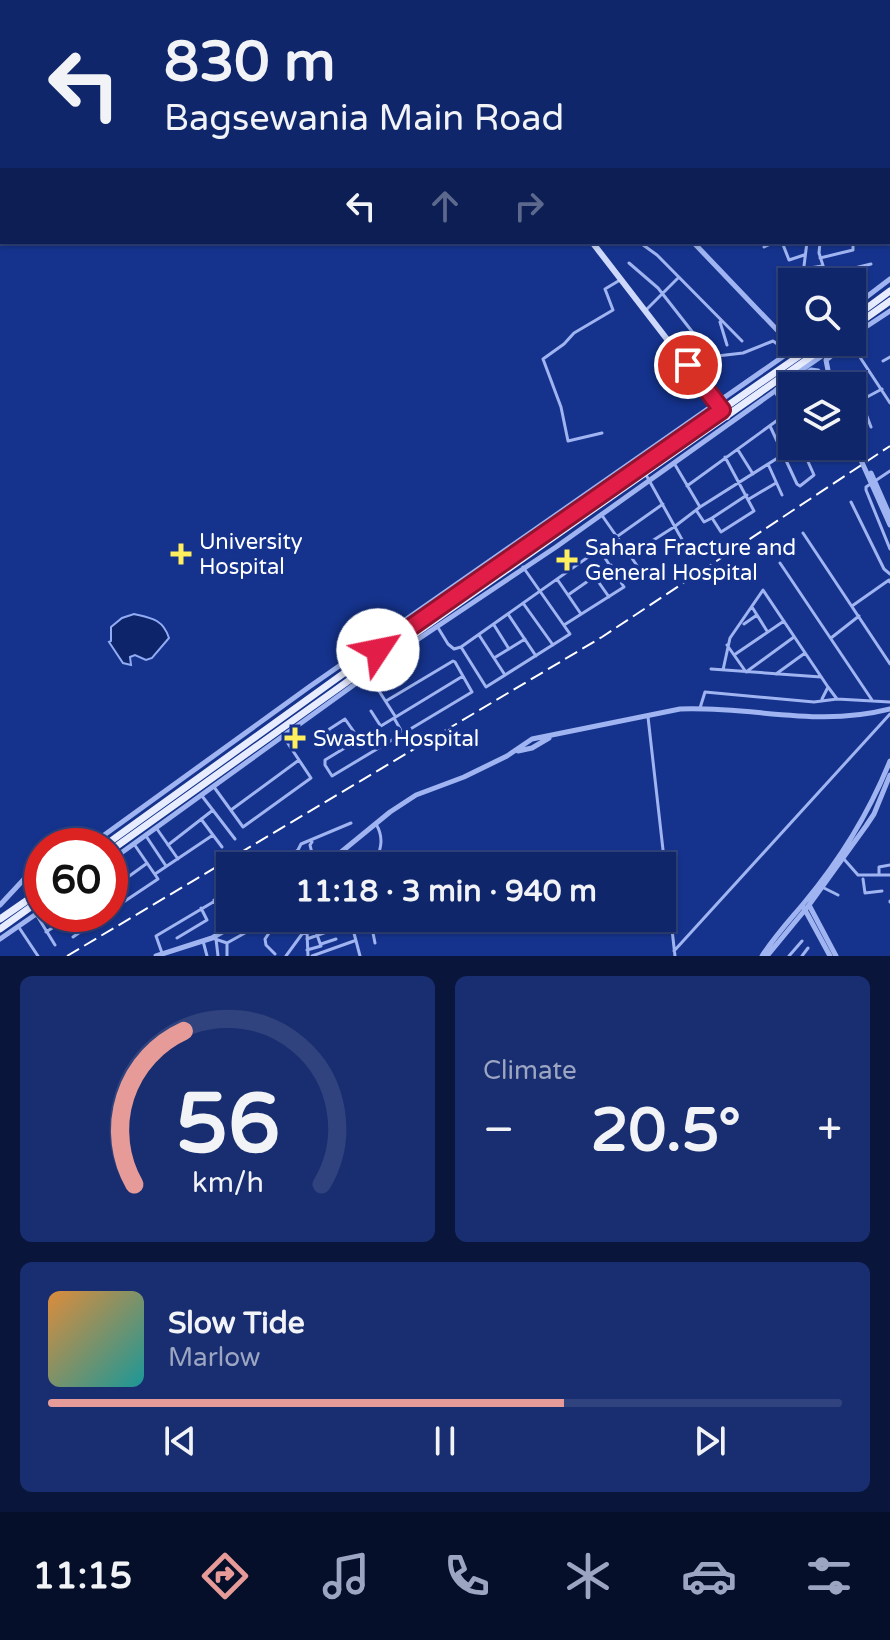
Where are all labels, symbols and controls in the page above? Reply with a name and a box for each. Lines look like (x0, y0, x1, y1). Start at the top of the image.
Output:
text: 830 m (164, 29, 335, 96)
icon: left (32, 32, 136, 136)
text: Bagsewania Main Road (164, 97, 564, 140)
icon: left (339, 184, 383, 228)
icon: ahead (423, 184, 467, 228)
icon: right (507, 184, 551, 228)
map controls (778, 268, 866, 460)
button: search (778, 268, 866, 356)
pin (654, 331, 722, 399)
icon: arrive (666, 343, 710, 387)
button: layers (778, 372, 866, 460)
place label: University Hospital (199, 529, 303, 580)
place label: Sahara Fracture and General Hospital (585, 535, 796, 586)
marker: University Hospital (170, 543, 192, 565)
marker: Sahara Fracture and General Hospital (556, 549, 578, 571)
position arrow (336, 608, 420, 692)
place label: Swasth Hospital (313, 726, 479, 752)
marker: Swasth Hospital (284, 727, 306, 749)
speed limit sign: 60 (24, 828, 128, 932)
text: 11:18 · 3 min · 940 m (295, 873, 597, 910)
text: Climate (483, 1055, 577, 1086)
text: 56 (175, 1075, 280, 1175)
text: 20.5° (591, 1095, 741, 1167)
text: − (483, 1104, 514, 1157)
text: + (817, 1104, 842, 1157)
text: km/h (192, 1166, 263, 1200)
text: Slow Tide (168, 1305, 305, 1342)
text: Marlow (168, 1342, 260, 1373)
icon: previous (158, 1419, 202, 1463)
icon: pause (423, 1419, 467, 1463)
icon: next (688, 1419, 732, 1463)
icon: directions (197, 1548, 253, 1604)
icon: music (318, 1548, 374, 1604)
icon: phone (439, 1548, 495, 1604)
icon: climate (560, 1548, 616, 1604)
icon: car (681, 1548, 737, 1604)
icon: filters (801, 1548, 857, 1604)
text: 11:15 (32, 1555, 132, 1598)

